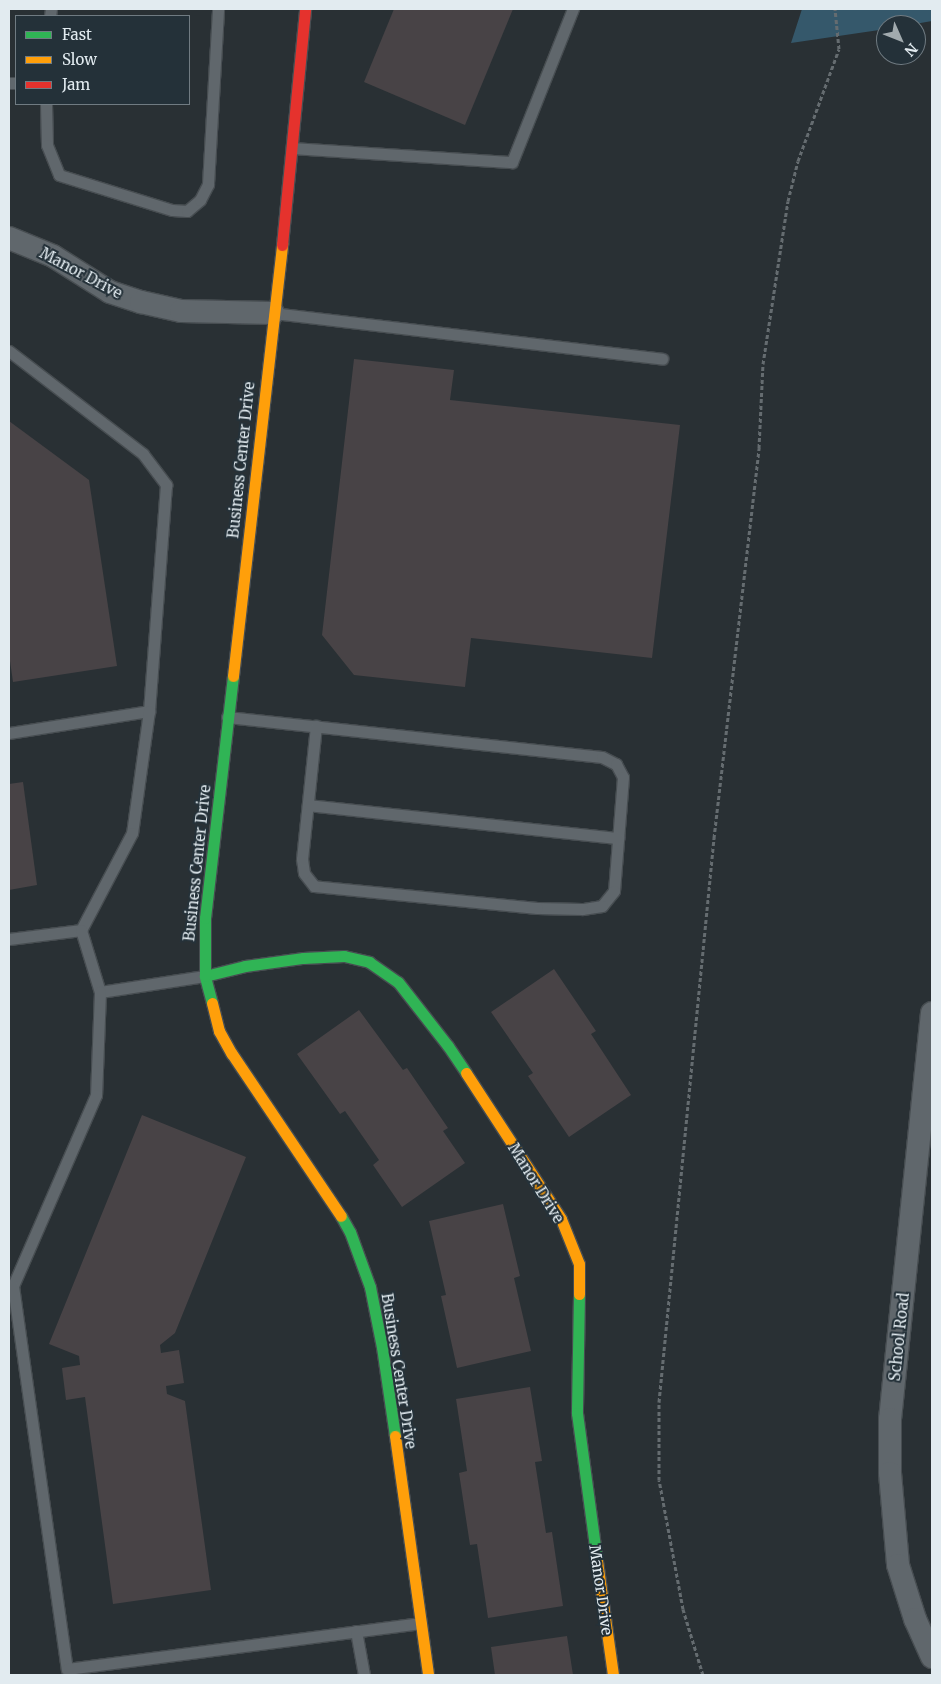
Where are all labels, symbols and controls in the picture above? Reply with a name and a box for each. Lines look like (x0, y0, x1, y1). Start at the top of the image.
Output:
legend (15, 15, 190, 105)
north arrow (876, 15, 926, 65)
text: Fast (62, 25, 92, 44)
text: N (901, 39, 921, 60)
text: Slow (62, 50, 97, 69)
text: Jam (62, 75, 90, 94)
street label: Manor Drive (37, 244, 125, 302)
street label: Business Center Drive (224, 381, 258, 539)
street label: Business Center Drive (180, 784, 214, 942)
street label: Manor Drive (504, 1140, 568, 1226)
street label: Business Center Drive (378, 1292, 420, 1450)
street label: School Road (885, 1292, 913, 1382)
street label: Manor Drive (586, 1544, 616, 1636)

